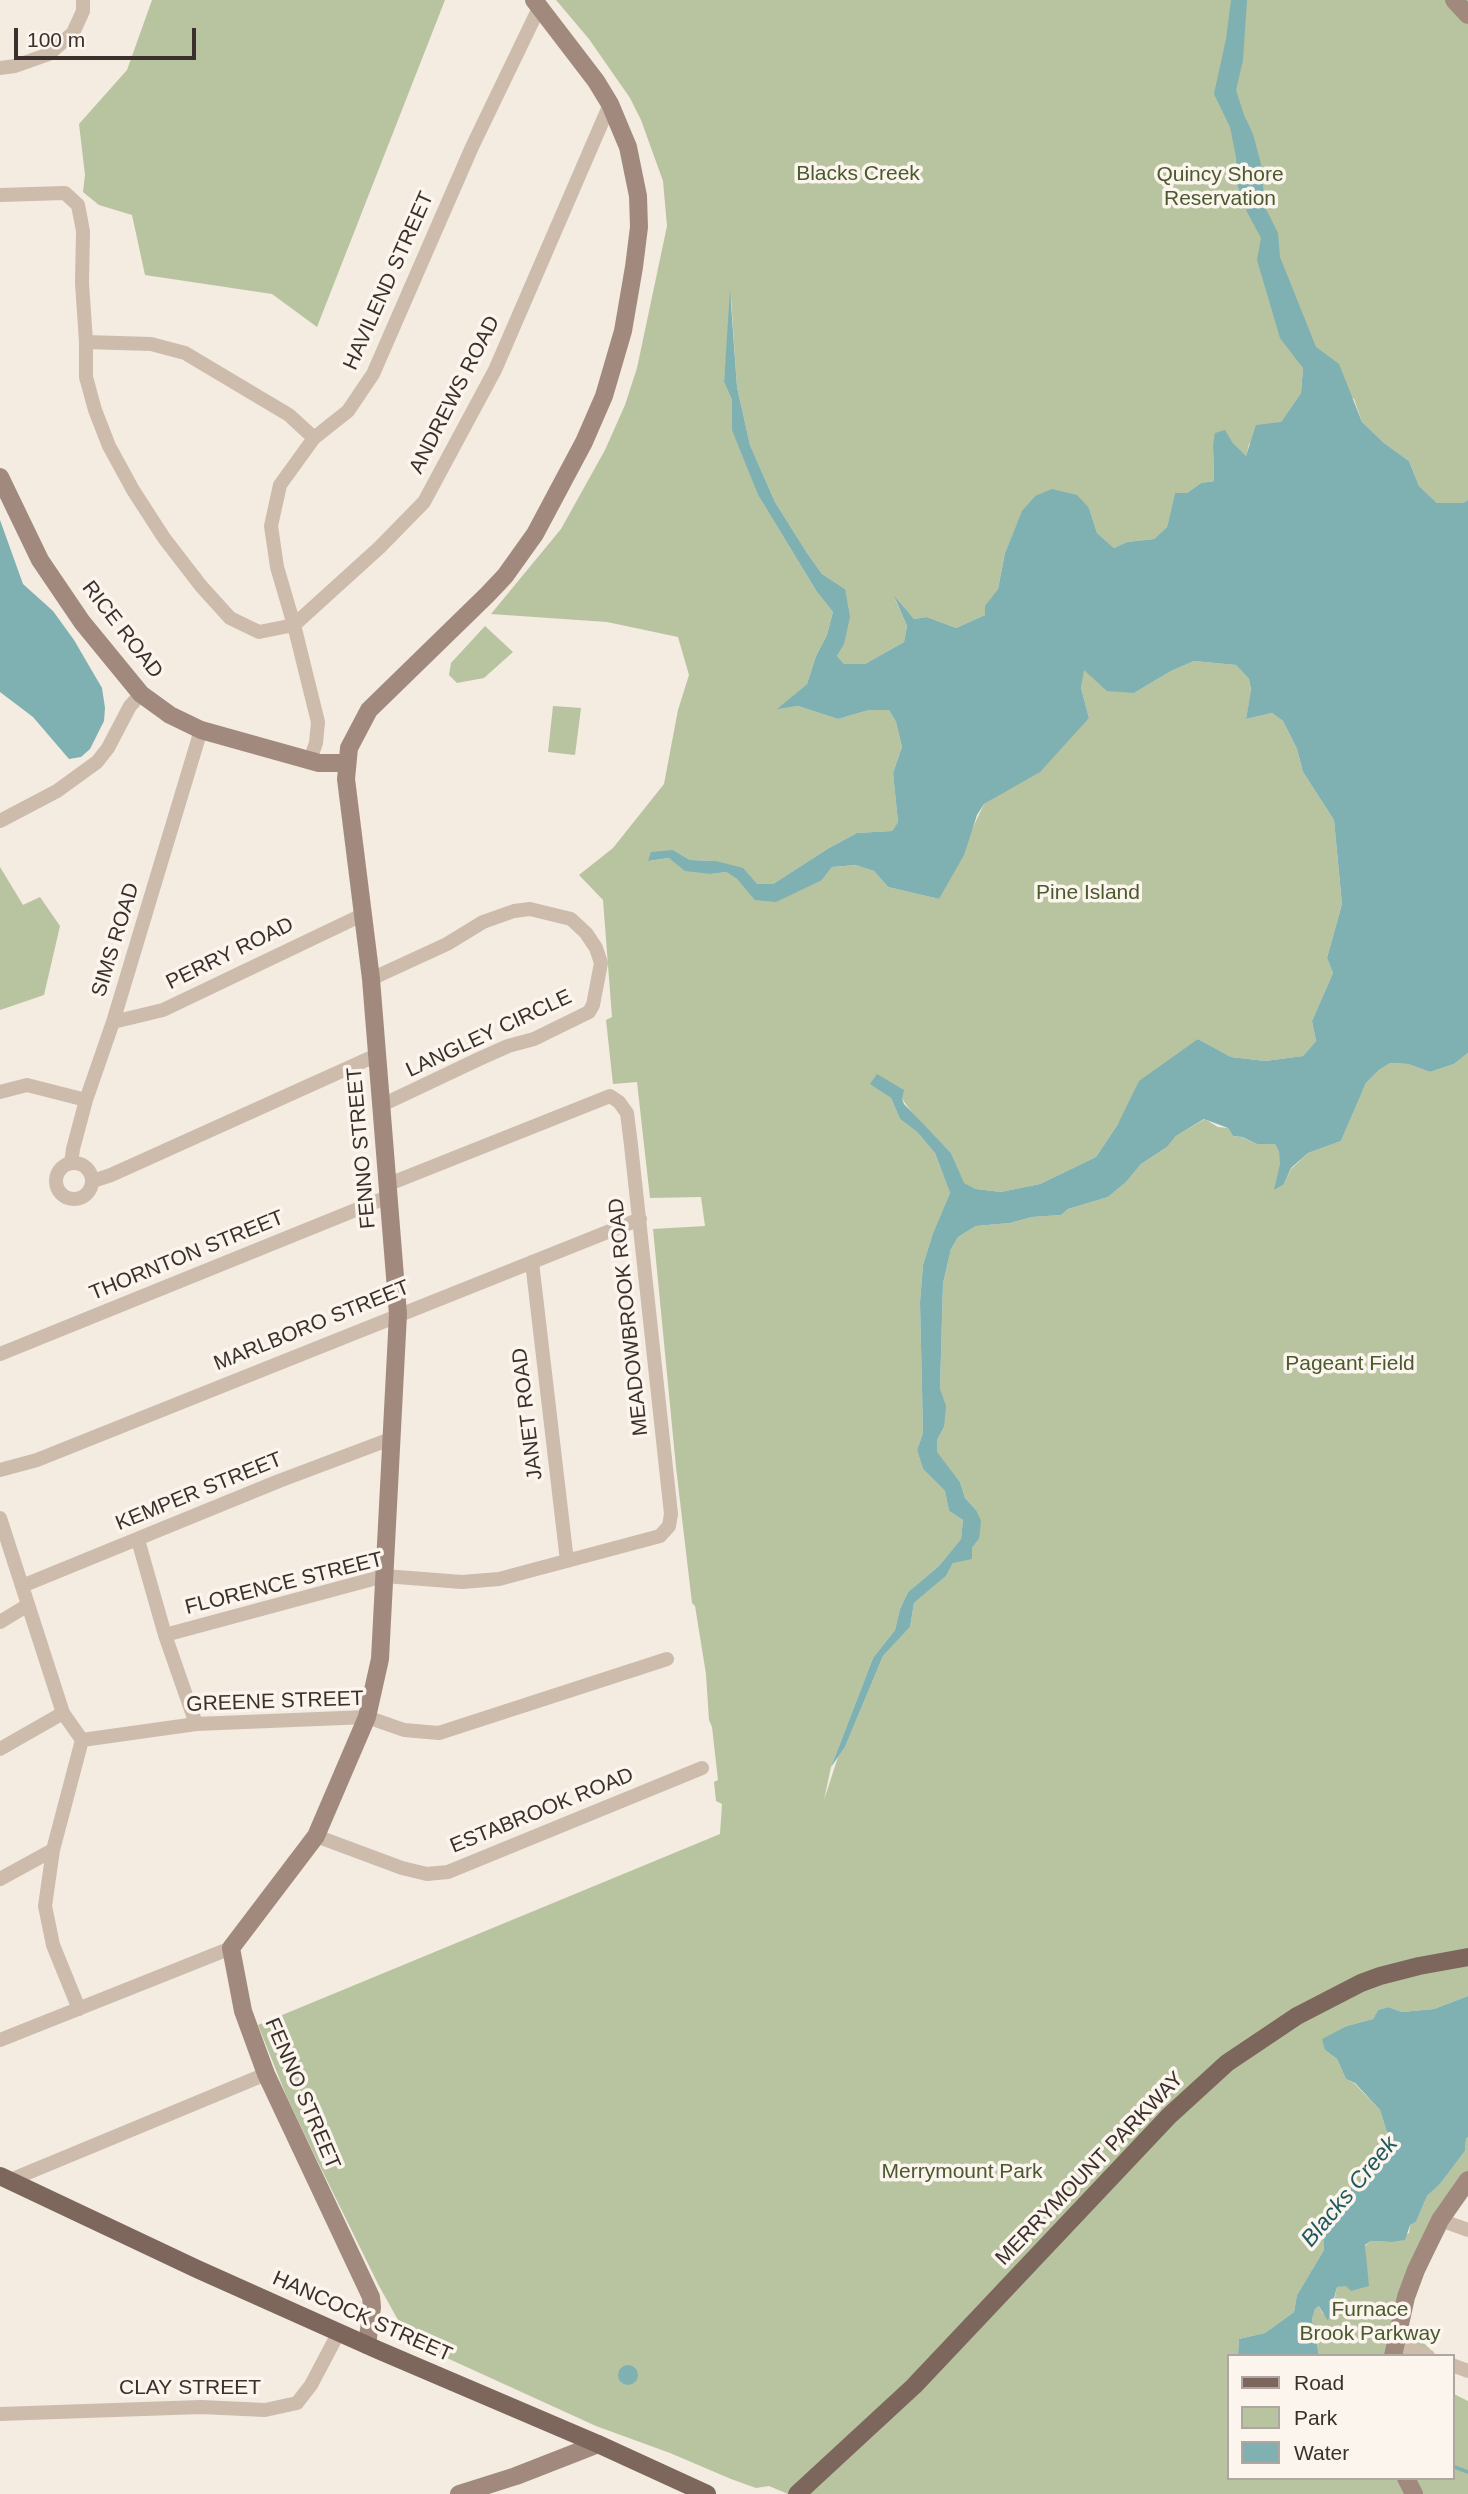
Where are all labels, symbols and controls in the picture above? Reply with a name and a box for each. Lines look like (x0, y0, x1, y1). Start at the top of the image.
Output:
scale bar (18, 14, 200, 58)
text: 100 m (27, 28, 85, 51)
park label: Blacks Creek (796, 161, 920, 187)
park label: Quincy Shore Reservation (1156, 162, 1284, 212)
street label: HAVILEND STREET (338, 188, 440, 374)
street label: ANDREWS ROAD (404, 312, 506, 478)
street label: RICE ROAD (76, 576, 168, 684)
street label: SIMS ROAD (87, 880, 145, 1000)
park label: Pine Island (1036, 880, 1140, 906)
street label: PERRY ROAD (162, 912, 298, 996)
street label: LANGLEY CIRCLE (402, 985, 576, 1083)
street label: FENNO STREET (342, 1066, 382, 1230)
street label: MEADOWBROOK ROAD (604, 1197, 654, 1437)
street label: THORNTON STREET (86, 1205, 288, 1307)
street label: MARLBORO STREET (210, 1275, 414, 1377)
street label: JANET ROAD (507, 1346, 549, 1482)
park label: Pageant Field (1285, 1351, 1415, 1377)
street label: KEMPER STREET (112, 1447, 286, 1537)
street label: FLORENCE STREET (182, 1547, 386, 1621)
street label: GREENE STREET (186, 1686, 364, 1718)
street label: ESTABROOK ROAD (447, 1763, 637, 1859)
street label: FENNO STREET (259, 2014, 345, 2174)
street label: MERRYMOUNT PARKWAY (991, 2067, 1189, 2271)
water label: Blacks Creek (1296, 2131, 1404, 2253)
park label: Merrymount Park (881, 2159, 1043, 2185)
street label: HANCOCK STREET (268, 2266, 456, 2368)
park label: Furnace Brook Parkway (1299, 2297, 1441, 2347)
legend (1226, 2354, 1454, 2480)
text: Road (1294, 2371, 1344, 2394)
street label: CLAY STREET (119, 2375, 261, 2401)
text: Park (1294, 2406, 1337, 2429)
text: Water (1294, 2441, 1349, 2464)

